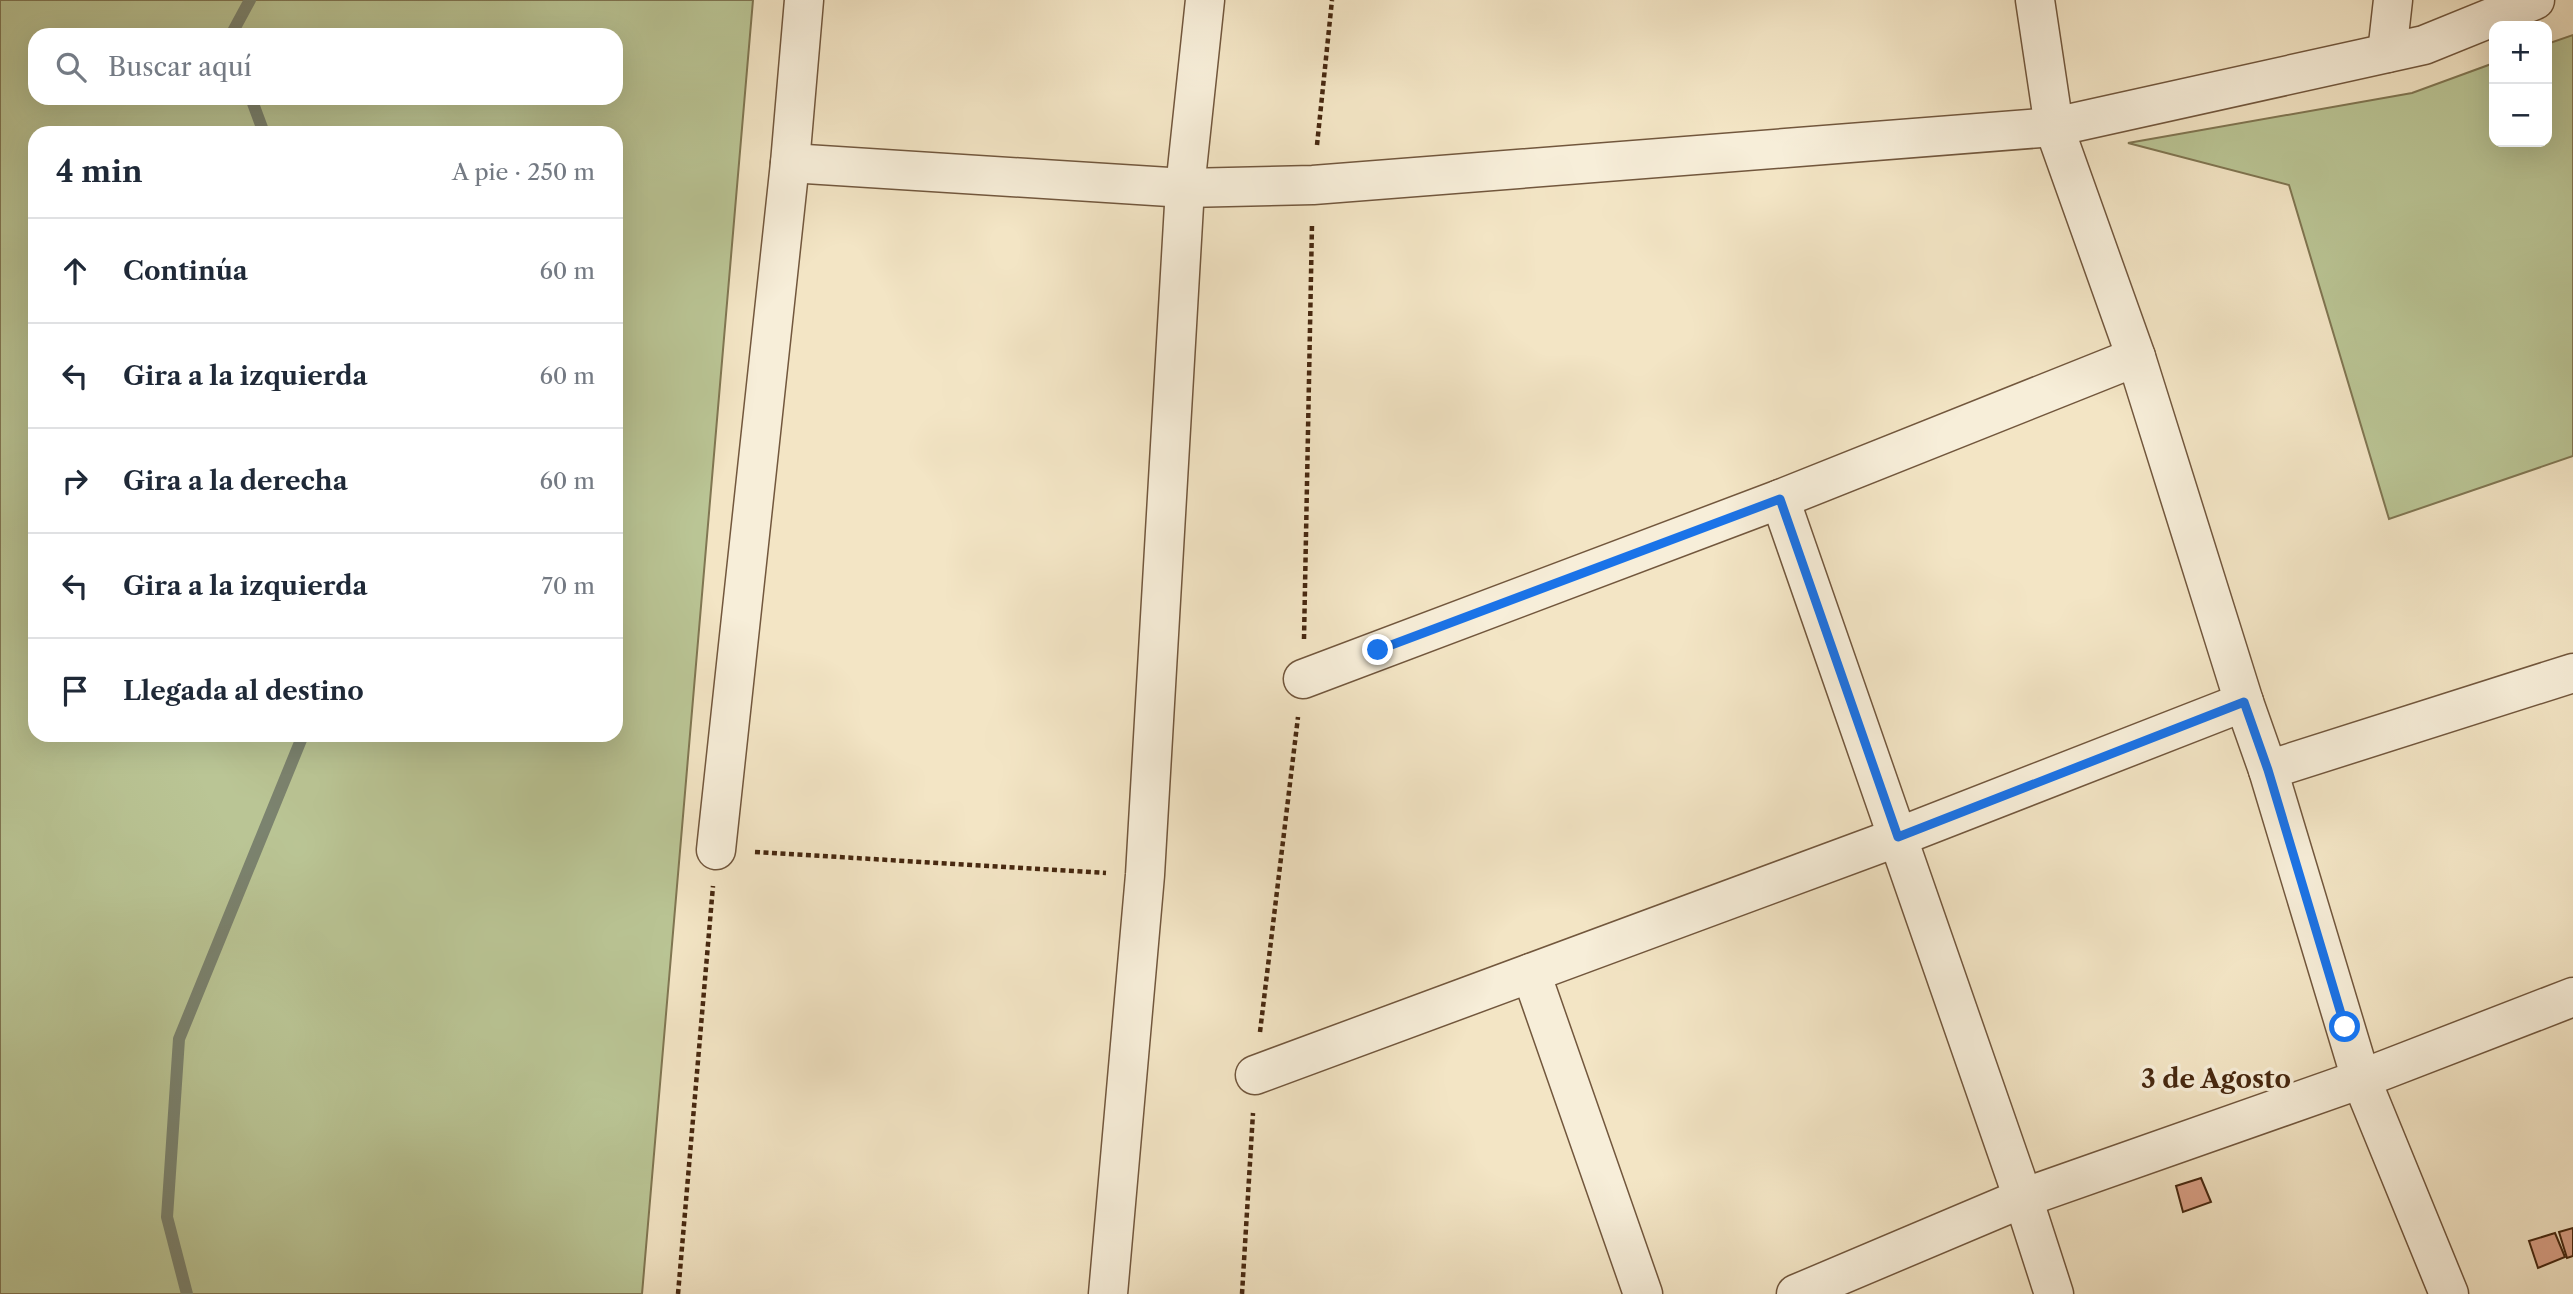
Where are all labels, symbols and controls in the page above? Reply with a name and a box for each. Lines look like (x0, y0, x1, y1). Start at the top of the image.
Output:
map controls (2489, 21, 2552, 147)
button: + (2489, 21, 2552, 84)
search box (28, 28, 623, 105)
icon: search (52, 48, 90, 86)
text: Buscar aquí (108, 51, 252, 83)
button: − (2489, 84, 2552, 147)
text: 4 min (56, 153, 142, 190)
text: A pie · 250 m (452, 158, 595, 186)
icon: ahead (56, 252, 94, 290)
text: Continúa (123, 255, 248, 287)
text: 60 m (539, 257, 595, 285)
icon: left (56, 357, 94, 395)
text: Gira a la izquierda (123, 360, 368, 392)
text: 60 m (539, 362, 595, 390)
icon: right (56, 462, 94, 500)
text: Gira a la derecha (123, 465, 348, 497)
text: 60 m (539, 467, 595, 495)
icon: left (56, 567, 94, 605)
text: Gira a la izquierda (123, 570, 368, 602)
text: 70 m (542, 572, 595, 600)
route end (1362, 634, 1393, 665)
icon: arrive (56, 672, 94, 710)
text: Llegada al destino (123, 675, 364, 707)
route start (2329, 1011, 2360, 1042)
district label: 3 de Agosto (2141, 1063, 2291, 1095)

